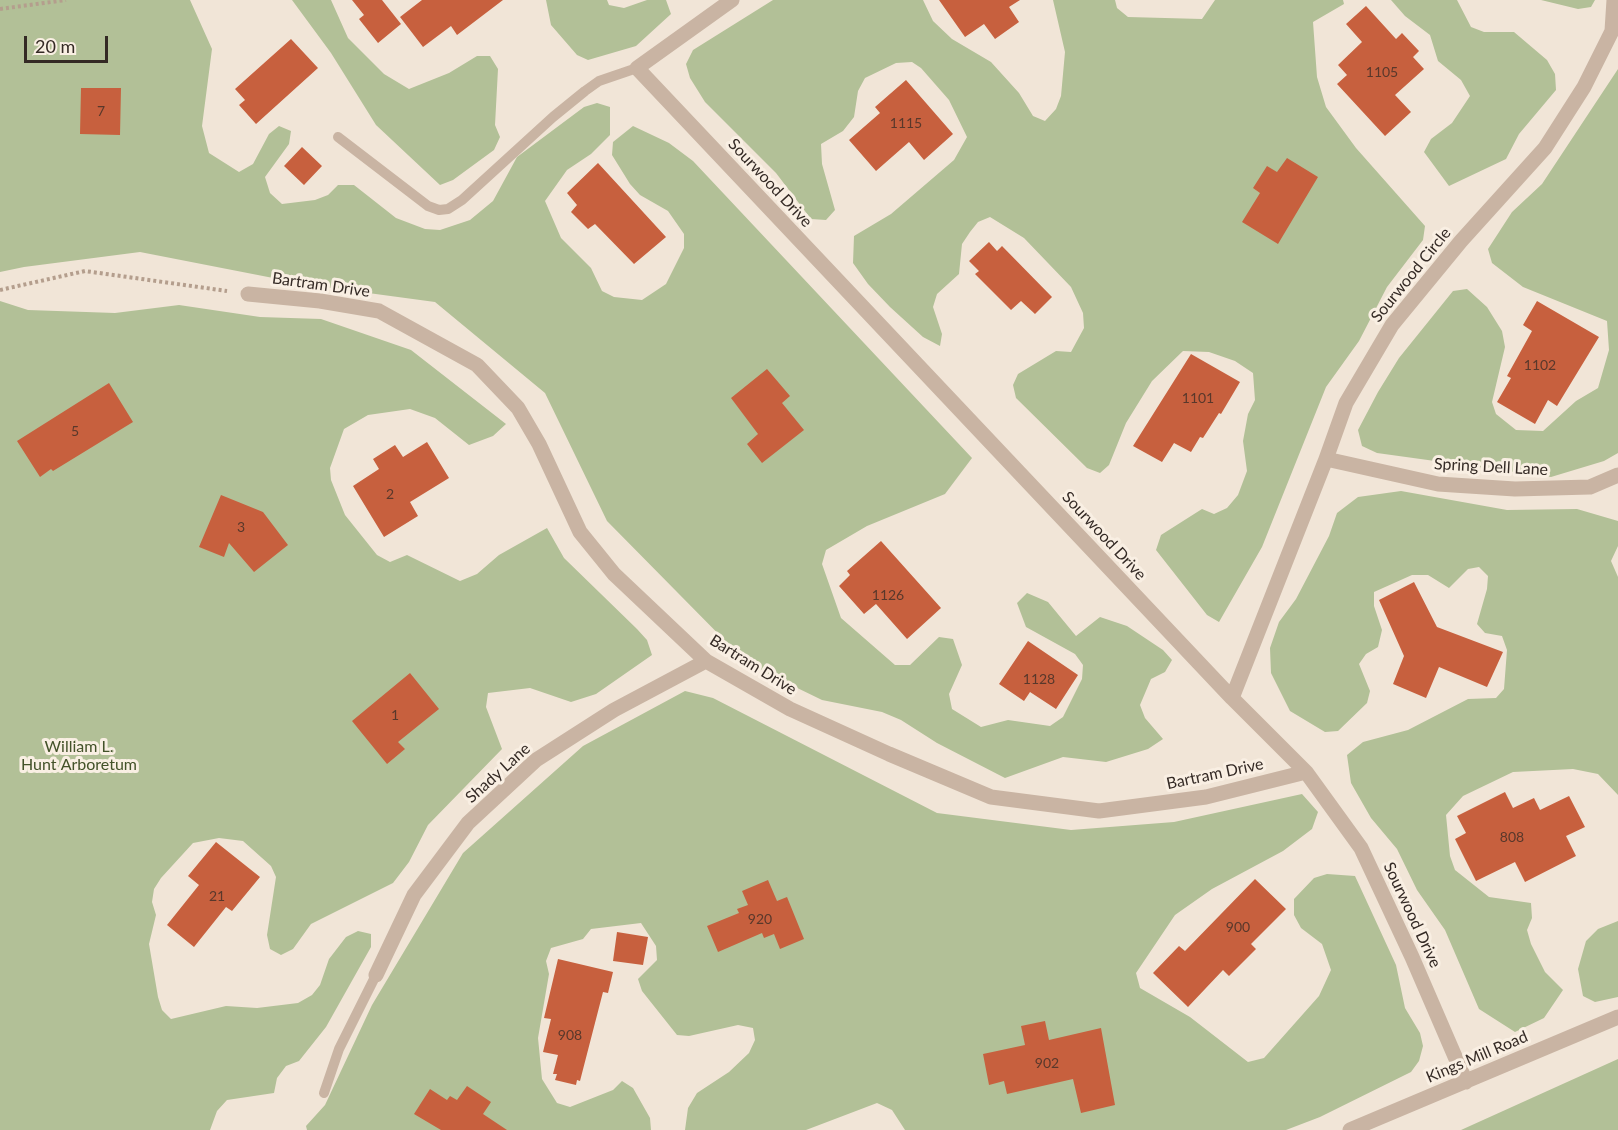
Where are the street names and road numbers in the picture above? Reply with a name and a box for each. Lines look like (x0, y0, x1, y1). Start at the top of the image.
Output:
street label: Sourwood Drive (724, 135, 816, 231)
street label: Sourwood Circle (1367, 224, 1455, 326)
street label: Bartram Drive (271, 269, 371, 301)
street label: Spring Dell Lane (1433, 454, 1549, 480)
street label: Sourwood Drive (1058, 488, 1150, 584)
street label: Bartram Drive (706, 631, 800, 699)
street label: Shady Lane (462, 739, 534, 807)
street label: Bartram Drive (1165, 754, 1265, 794)
street label: Sourwood Drive (1379, 859, 1445, 971)
street label: Kings Mill Road (1423, 1027, 1531, 1087)

